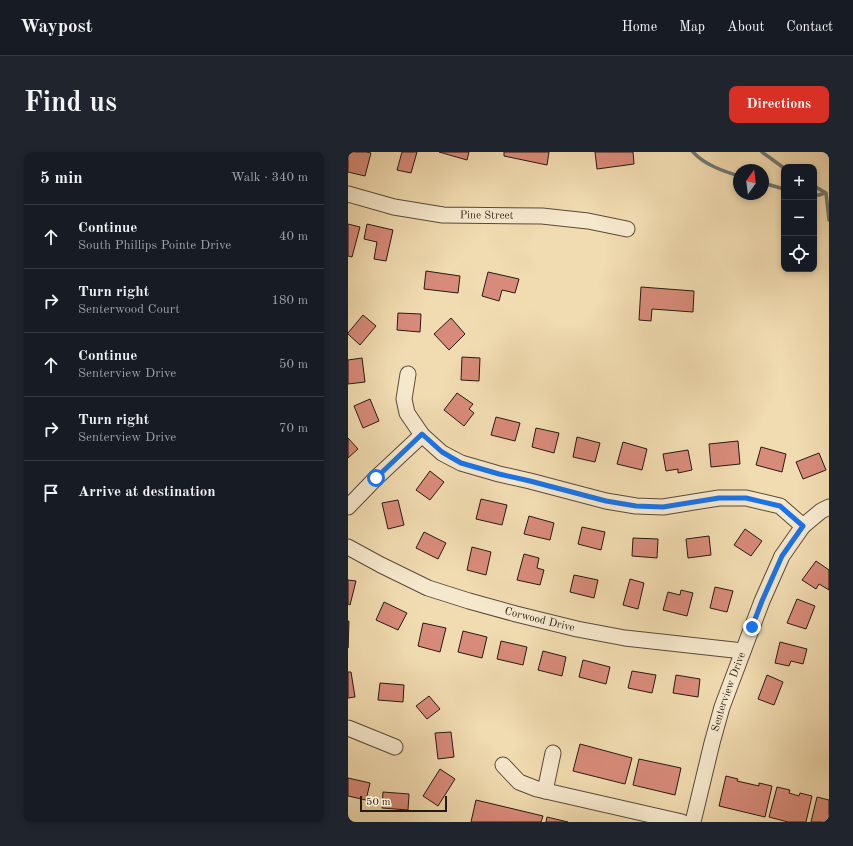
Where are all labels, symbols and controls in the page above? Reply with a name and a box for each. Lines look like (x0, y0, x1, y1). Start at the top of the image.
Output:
text: Waypost (20, 18, 93, 37)
text: Home (622, 20, 657, 34)
text: Map (679, 20, 705, 34)
text: About (727, 20, 764, 34)
text: Contact (786, 20, 833, 34)
button: Directions (729, 86, 829, 123)
text: Find us (24, 90, 117, 118)
north arrow (733, 164, 769, 200)
map controls (781, 164, 817, 272)
button: + (781, 164, 817, 200)
text: 5 min (40, 170, 83, 187)
text: Walk · 340 m (231, 171, 308, 184)
button: − (781, 200, 817, 236)
street label: Pine Street (460, 210, 514, 221)
text: Continue (78, 221, 137, 236)
icon: ahead (40, 226, 62, 248)
text: 40 m (279, 230, 308, 243)
button: locate (781, 236, 817, 272)
text: South Phillips Pointe Drive (78, 239, 231, 252)
text: Turn right (78, 285, 149, 300)
icon: right (40, 290, 62, 312)
text: 180 m (271, 294, 308, 307)
text: Senterwood Court (78, 303, 180, 316)
text: Continue (78, 349, 137, 364)
icon: ahead (40, 354, 62, 376)
text: 50 m (279, 358, 308, 371)
text: Senterview Drive (78, 367, 176, 380)
text: Turn right (78, 413, 149, 428)
icon: right (40, 418, 62, 440)
text: 70 m (279, 422, 308, 435)
text: Senterview Drive (78, 431, 176, 444)
route start (367, 469, 385, 487)
icon: arrive (40, 482, 62, 504)
text: Arrive at destination (78, 485, 216, 500)
street label: Corwood Drive (503, 606, 576, 634)
route end (743, 618, 761, 636)
street label: Senterview Drive (710, 651, 748, 733)
scale bar (360, 794, 447, 813)
text: 50 m (366, 797, 391, 808)

